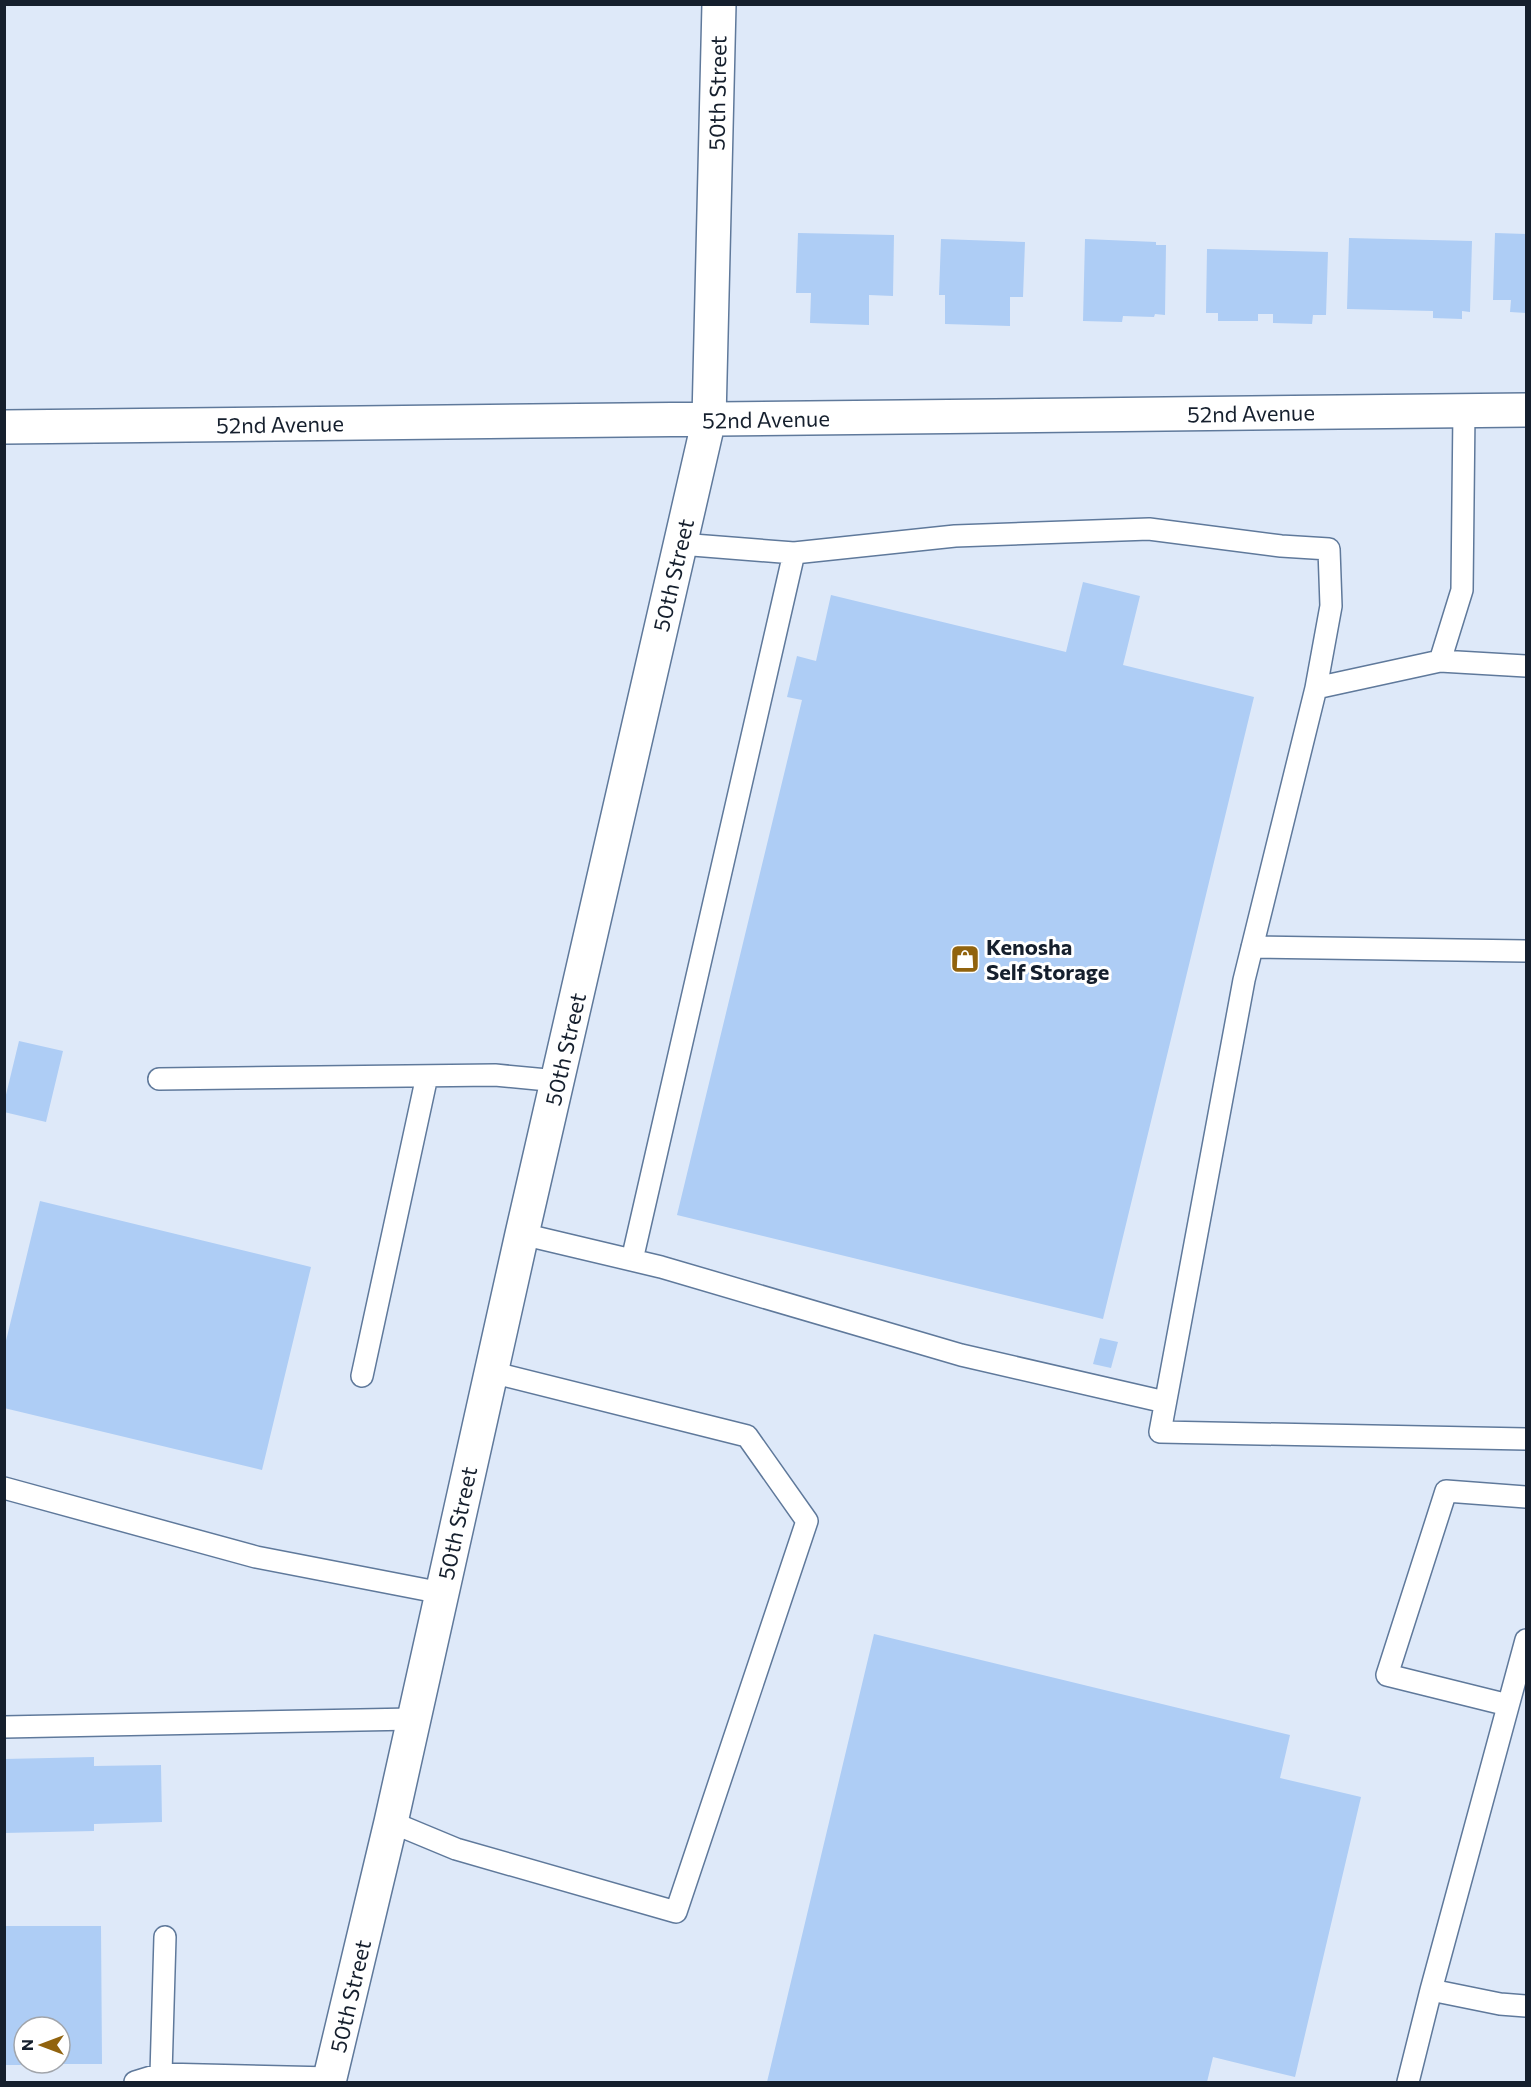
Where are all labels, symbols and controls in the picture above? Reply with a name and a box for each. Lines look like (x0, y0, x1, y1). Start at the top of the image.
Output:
street label: 50th Street (702, 35, 732, 151)
street label: 52nd Avenue (1187, 398, 1315, 428)
street label: 52nd Avenue (702, 404, 830, 434)
street label: 52nd Avenue (216, 409, 344, 439)
street label: 50th Street (647, 516, 699, 634)
place label: Kenosha Self Storage (986, 933, 1109, 985)
shop icon: Kenosha Self Storage (949, 943, 981, 975)
street label: 50th Street (539, 990, 591, 1108)
street label: 50th Street (432, 1464, 482, 1582)
street label: 50th Street (324, 1937, 376, 2055)
north arrow (12, 2015, 72, 2075)
text: N (17, 2039, 36, 2051)

